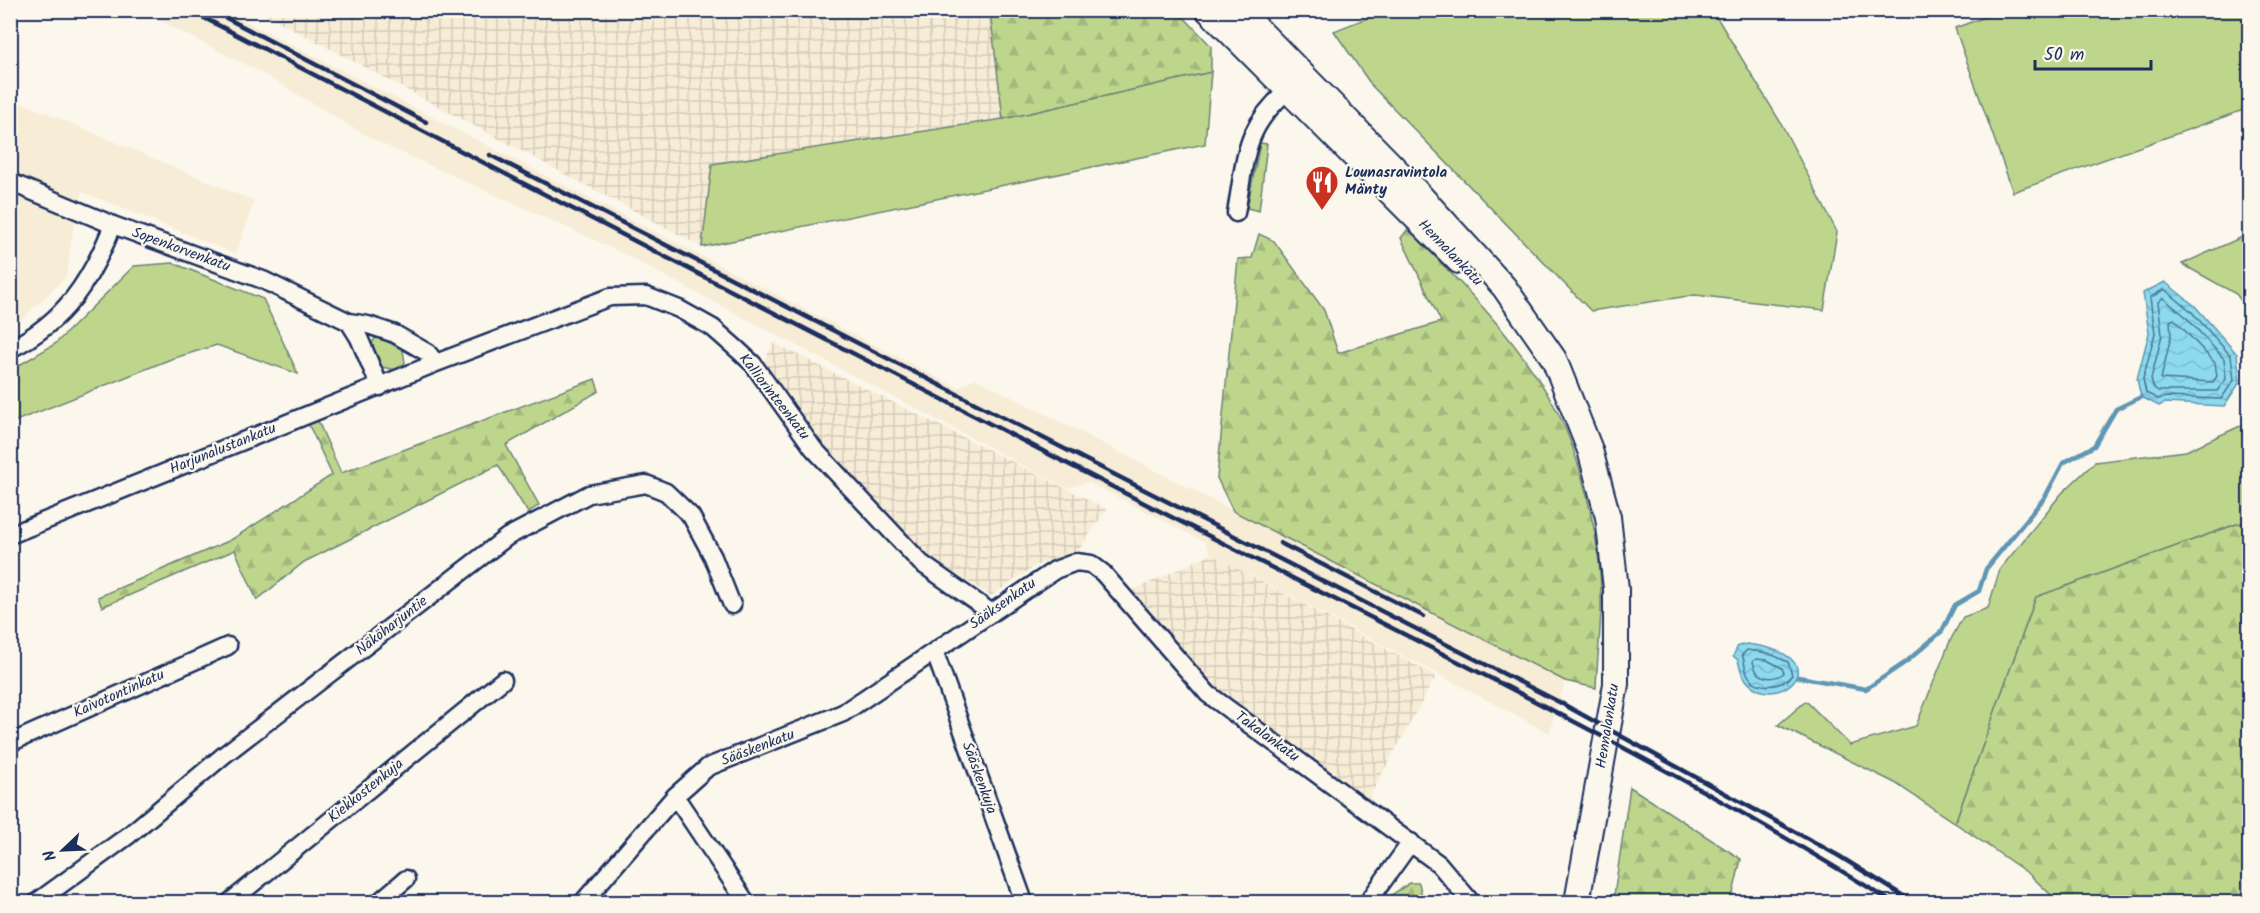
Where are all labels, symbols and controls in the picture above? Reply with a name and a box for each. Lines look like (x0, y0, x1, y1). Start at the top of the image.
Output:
scale bar (2035, 33, 2150, 71)
text: 50 m (2044, 41, 2084, 70)
place label: Lounasravintola Mänty (1345, 161, 1448, 202)
restaurant icon: Lounasravintola Mänty (1304, 164, 1340, 211)
street label: Hennalankatu (1412, 214, 1488, 292)
street label: Sopenkorvenkatu (128, 221, 234, 279)
street label: Kalliorinteenkatu (732, 348, 816, 446)
street label: Harjunalustankatu (166, 417, 280, 481)
street label: Sääksenkatu (964, 572, 1042, 636)
street label: Näköharjuntie (351, 590, 434, 662)
street label: Kaivotontinkatu (70, 663, 168, 725)
street label: Hennalankatu (1589, 682, 1627, 770)
street label: Takalankatu (1230, 705, 1304, 769)
street label: Sääskenkatu (718, 723, 798, 773)
street label: Sääskenkuja (955, 738, 1003, 818)
street label: Kiekkostenkuja (323, 753, 409, 829)
north arrow (33, 820, 93, 880)
text: N (37, 846, 64, 865)

